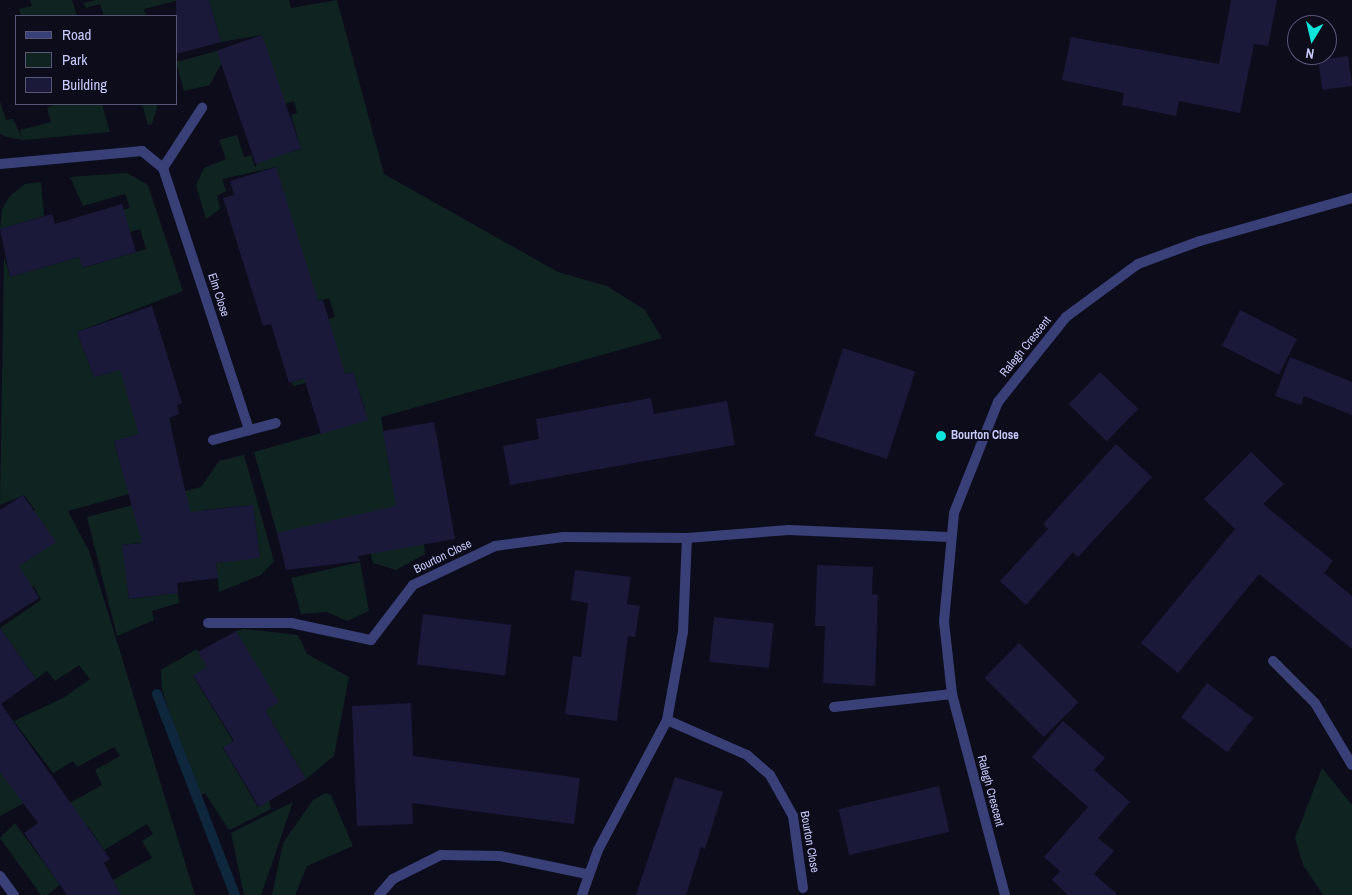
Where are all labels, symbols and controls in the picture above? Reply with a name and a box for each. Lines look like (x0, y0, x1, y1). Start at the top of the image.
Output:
legend (15, 15, 178, 105)
north arrow (1287, 15, 1337, 65)
text: Road (62, 24, 91, 45)
text: N (1304, 44, 1315, 63)
text: Park (62, 49, 87, 70)
text: Building (62, 74, 107, 95)
street label: Elm Close (204, 271, 232, 319)
street label: Ralegh Crescent (997, 314, 1055, 380)
place label: Bourton Close (951, 429, 1019, 443)
marker: Bourton Close (935, 430, 947, 442)
street label: Bourton Close (412, 537, 474, 577)
street label: Ralegh Crescent (974, 754, 1006, 828)
street label: Bourton Close (796, 810, 822, 874)

